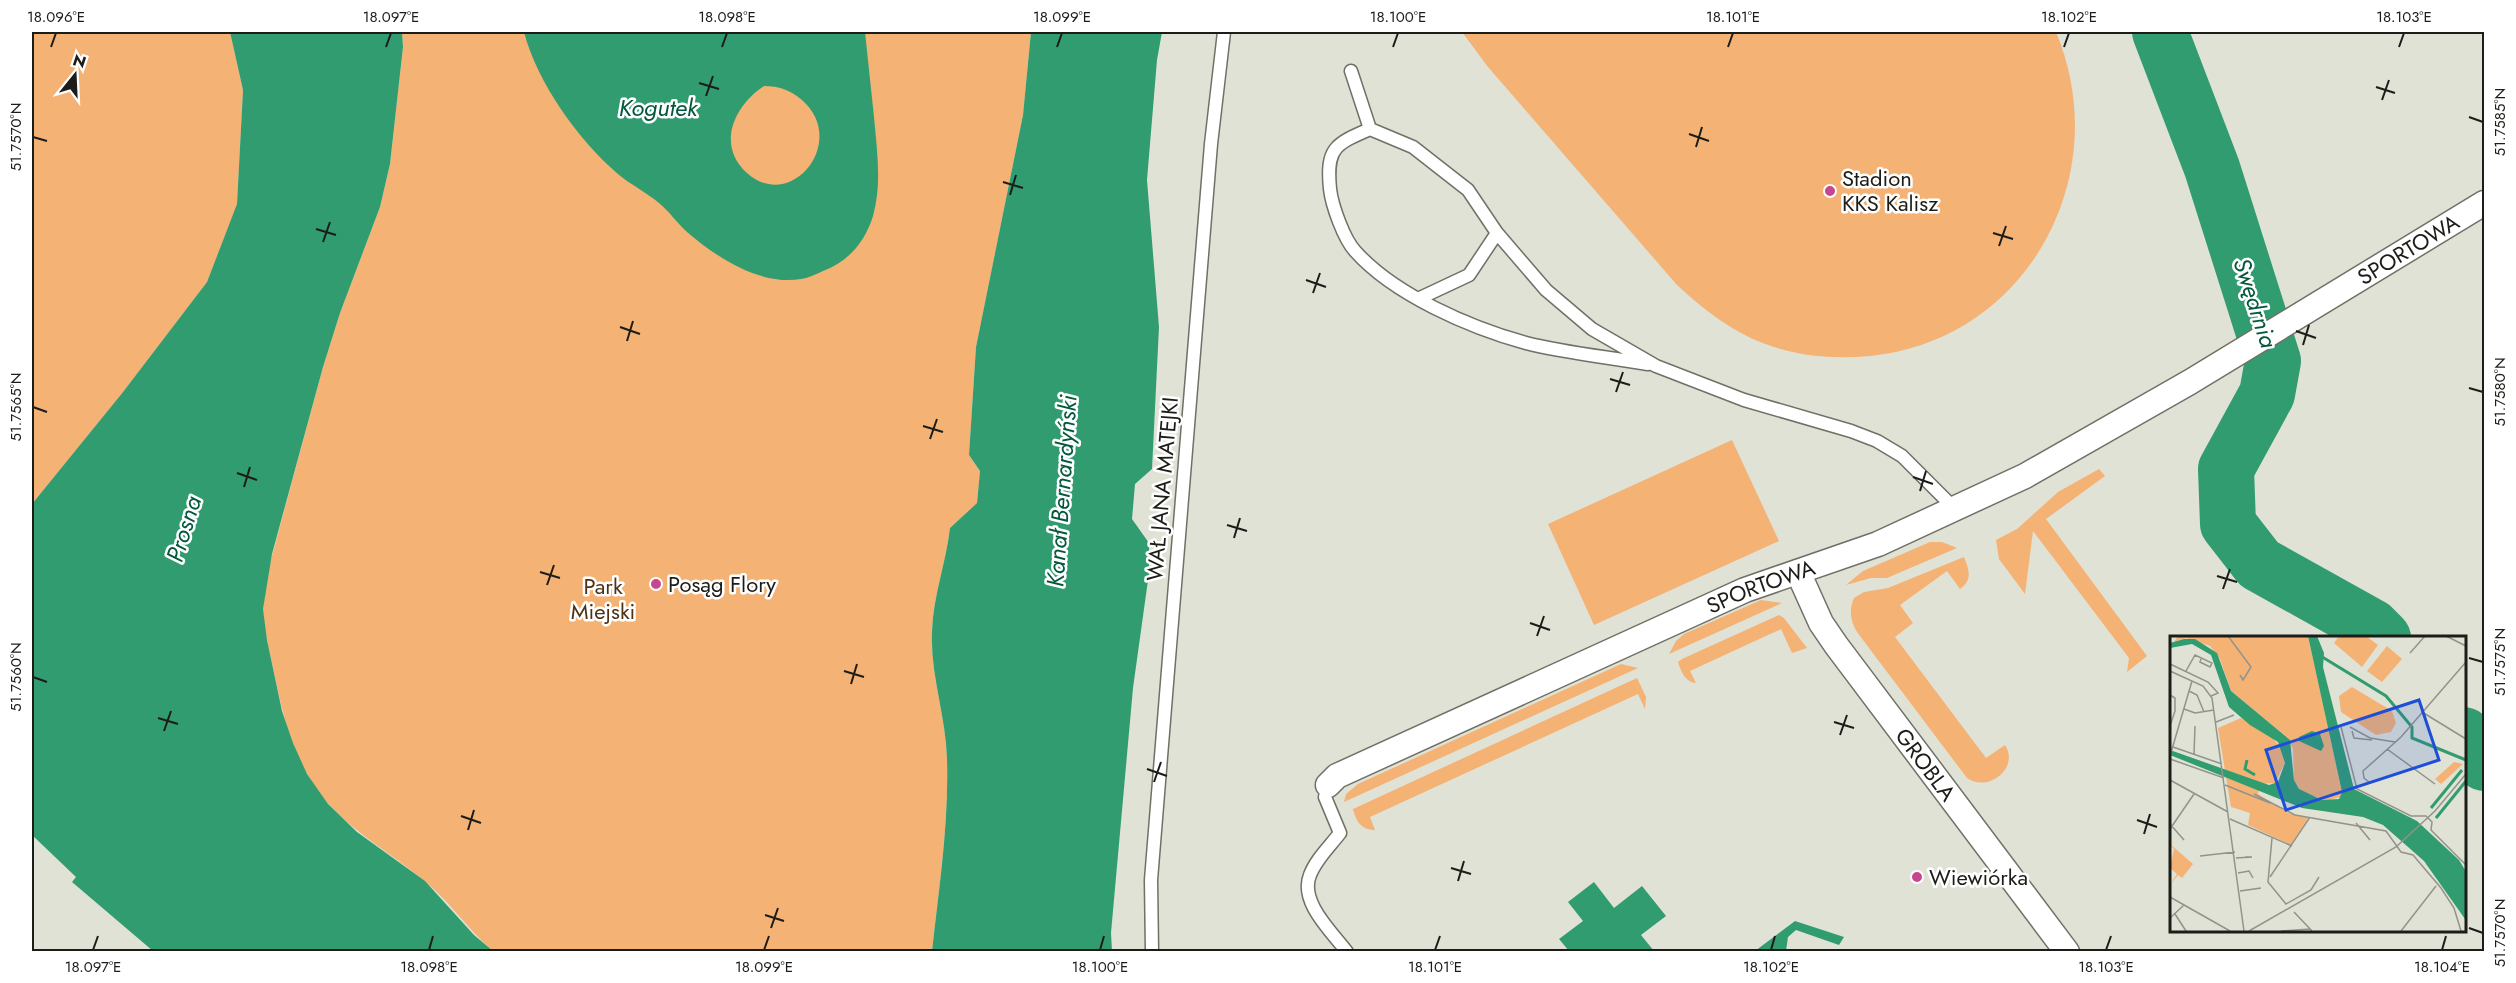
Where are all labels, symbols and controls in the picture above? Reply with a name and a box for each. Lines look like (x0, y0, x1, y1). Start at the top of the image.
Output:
text: 18.096°E (27, 6, 85, 28)
text: 18.097°E (363, 6, 419, 28)
text: 18.098°E (698, 6, 756, 28)
text: 18.099°E (1033, 6, 1091, 28)
text: 18.100°E (1370, 6, 1426, 28)
text: 18.101°E (1706, 6, 1760, 28)
text: 18.102°E (2041, 6, 2097, 28)
text: 18.103°E (2376, 6, 2432, 28)
north arrow (45, 45, 105, 105)
text: N (70, 48, 89, 74)
text: 51.7585°N (2489, 88, 2511, 156)
water label: Kogutek (619, 90, 699, 125)
text: 51.7570°N (5, 103, 27, 171)
place label: Stadion KKS Kalisz (1842, 162, 1938, 219)
marker: Stadion KKS Kalisz (1823, 184, 1837, 198)
street label: SPORTOWA (2351, 206, 2465, 293)
water label: Swędrnia (2224, 253, 2286, 353)
text: 51.7580°N (2489, 357, 2511, 427)
text: 51.7565°N (5, 373, 27, 441)
water label: Kanał Bernardyński (1037, 393, 1086, 588)
street label: WAŁ JANA MATEJKI (1138, 396, 1186, 582)
water label: Prosna (157, 491, 210, 566)
street label: SPORTOWA (1701, 551, 1819, 622)
place label: Posąg Flory (668, 568, 776, 600)
park label: Park Miejski (571, 570, 635, 627)
marker: Posąg Flory (649, 577, 663, 591)
text: 51.7575°N (2489, 628, 2511, 696)
inset map (2170, 636, 2465, 932)
text: 51.7560°N (5, 642, 27, 712)
street label: GROBLA (1888, 721, 1964, 808)
place label: Wiewiórka (1929, 861, 2028, 893)
marker: Wiewiórka (1910, 870, 1924, 884)
text: 51.7570°N (2489, 899, 2511, 967)
text: 18.097°E (65, 956, 121, 978)
text: 18.098°E (400, 956, 458, 978)
text: 18.099°E (735, 956, 793, 978)
text: 18.100°E (1072, 956, 1128, 978)
text: 18.101°E (1408, 956, 1462, 978)
text: 18.102°E (1743, 956, 1799, 978)
text: 18.103°E (2078, 956, 2134, 978)
text: 18.104°E (2414, 956, 2470, 978)

